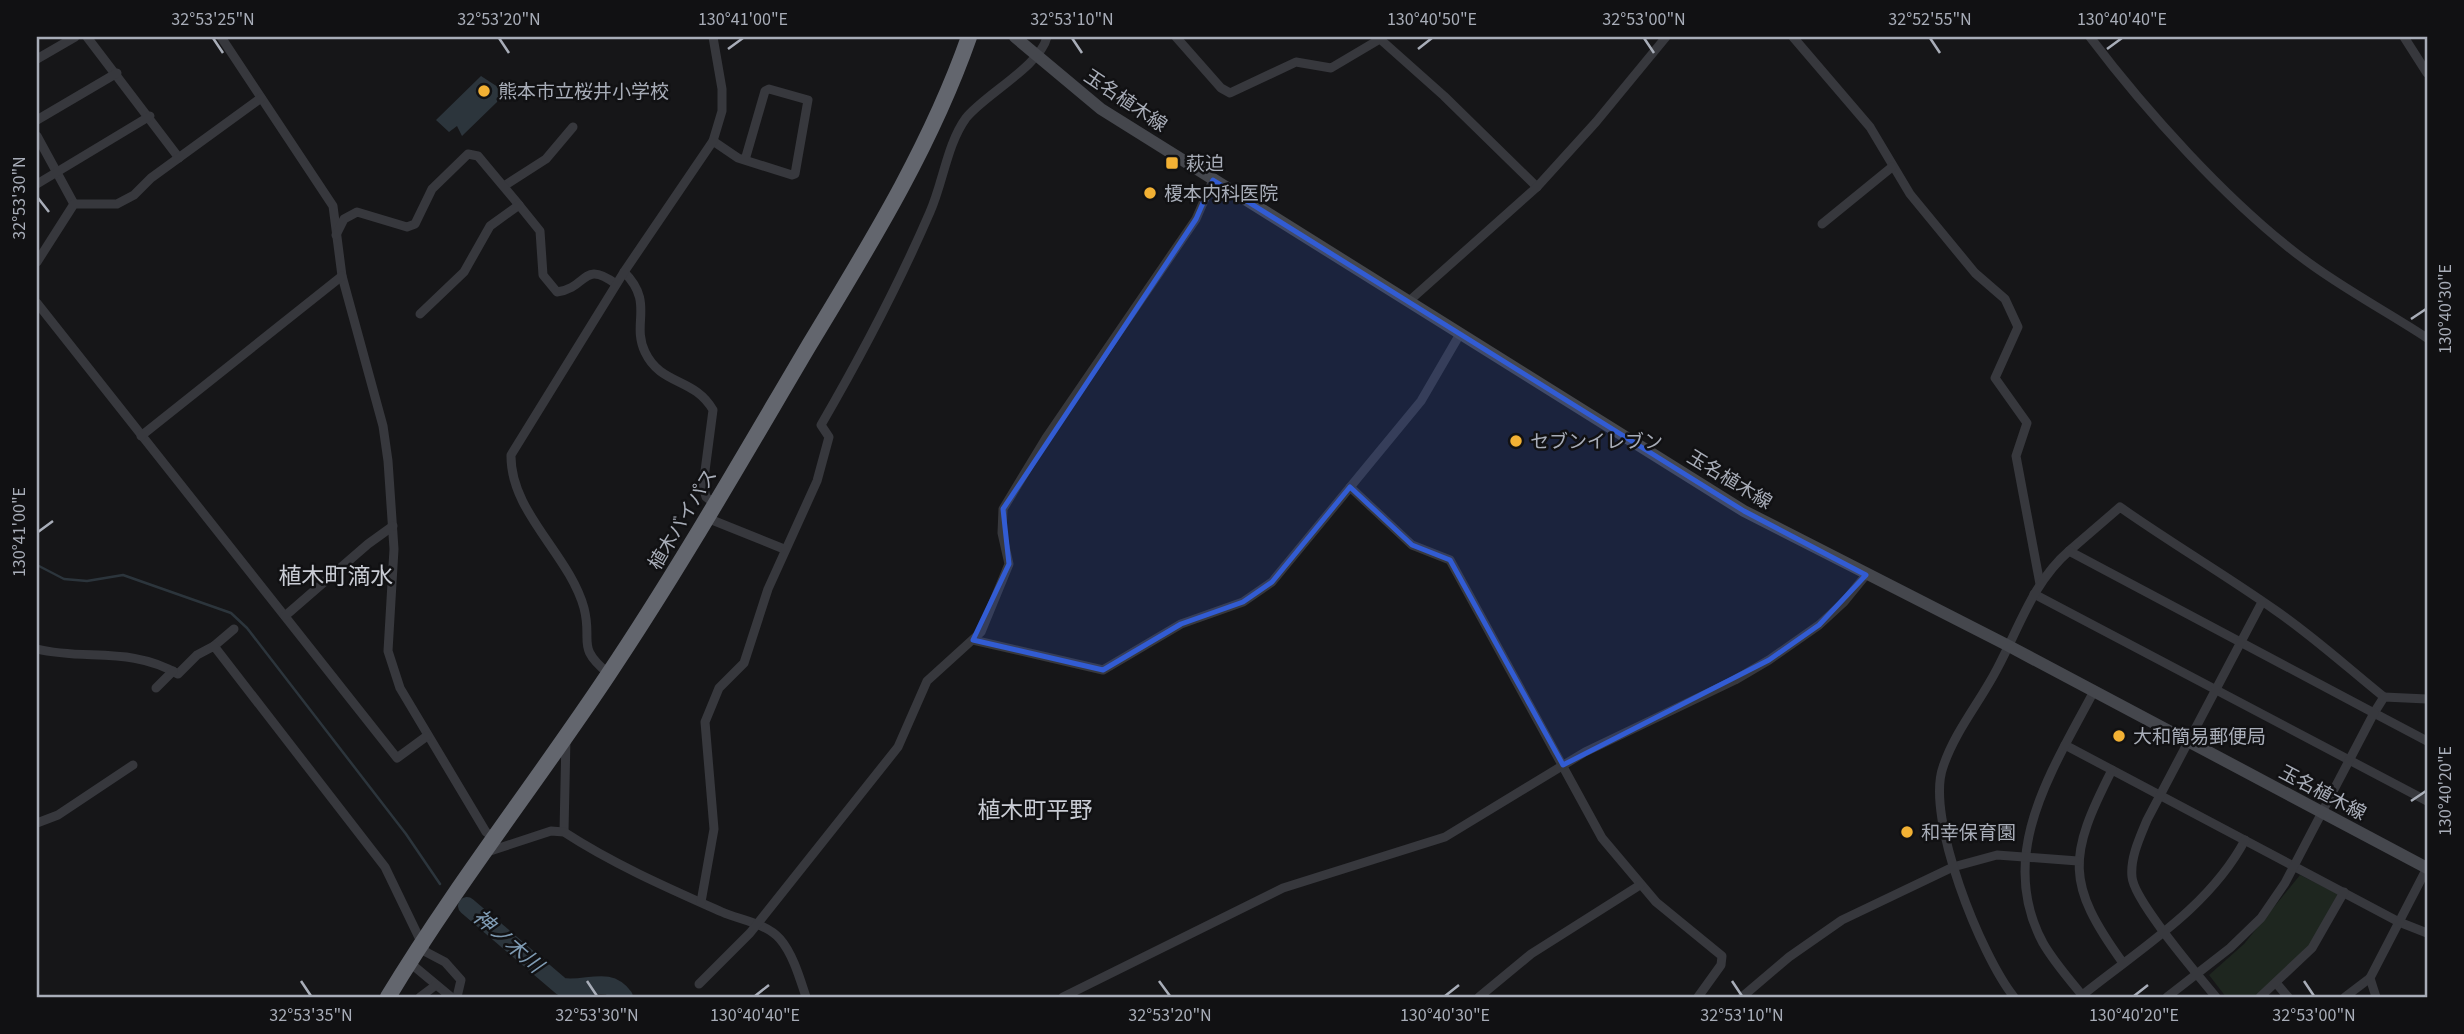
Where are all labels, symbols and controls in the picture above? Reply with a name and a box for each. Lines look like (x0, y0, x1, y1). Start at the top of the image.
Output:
text: 32°53'25"N (171, 7, 255, 32)
text: 32°53'20"N (457, 7, 541, 32)
text: 130°41'00"E (698, 7, 788, 32)
text: 32°53'10"N (1030, 7, 1114, 32)
text: 130°40'50"E (1387, 7, 1477, 32)
text: 32°53'00"N (1602, 7, 1686, 32)
text: 32°52'55"N (1888, 7, 1972, 32)
text: 130°40'40"E (2077, 7, 2167, 32)
street label: 玉名植木線 (1078, 63, 1172, 139)
place label: 熊本市立桜井小学校 (498, 79, 669, 106)
marker: 熊本市立桜井小学校 (476, 83, 492, 99)
place label: 萩迫 (1186, 151, 1224, 178)
marker: 萩迫 (1164, 155, 1180, 171)
text: 32°53'30"N (7, 156, 32, 240)
place label: 榎本内科医院 (1164, 181, 1278, 208)
marker: 榎本内科医院 (1142, 185, 1158, 201)
text: 130°40'30"E (2433, 264, 2458, 354)
place label: セブンイレブン (1530, 429, 1663, 456)
marker: セブンイレブン (1508, 433, 1524, 449)
street label: 玉名植木線 (1682, 444, 1777, 516)
street label: 植木バイパス (642, 464, 724, 575)
text: 130°41'00"E (7, 487, 32, 577)
district label: 植木町滴水 (279, 560, 394, 593)
place label: 大和簡易郵便局 (2133, 724, 2266, 751)
marker: 大和簡易郵便局 (2111, 728, 2127, 744)
text: 130°40'20"E (2433, 746, 2458, 836)
street label: 玉名植木線 (2274, 759, 2371, 828)
district label: 植木町平野 (978, 794, 1093, 827)
place label: 和幸保育園 (1921, 820, 2016, 847)
marker: 和幸保育園 (1899, 824, 1915, 840)
water label: 神ノ木川 (466, 902, 551, 981)
text: 32°53'35"N (269, 1003, 353, 1028)
text: 32°53'30"N (555, 1003, 639, 1028)
text: 130°40'40"E (710, 1003, 800, 1028)
text: 32°53'20"N (1128, 1003, 1212, 1028)
text: 130°40'30"E (1400, 1003, 1490, 1028)
text: 32°53'10"N (1700, 1003, 1784, 1028)
text: 130°40'20"E (2089, 1003, 2179, 1028)
text: 32°53'00"N (2272, 1003, 2356, 1028)

